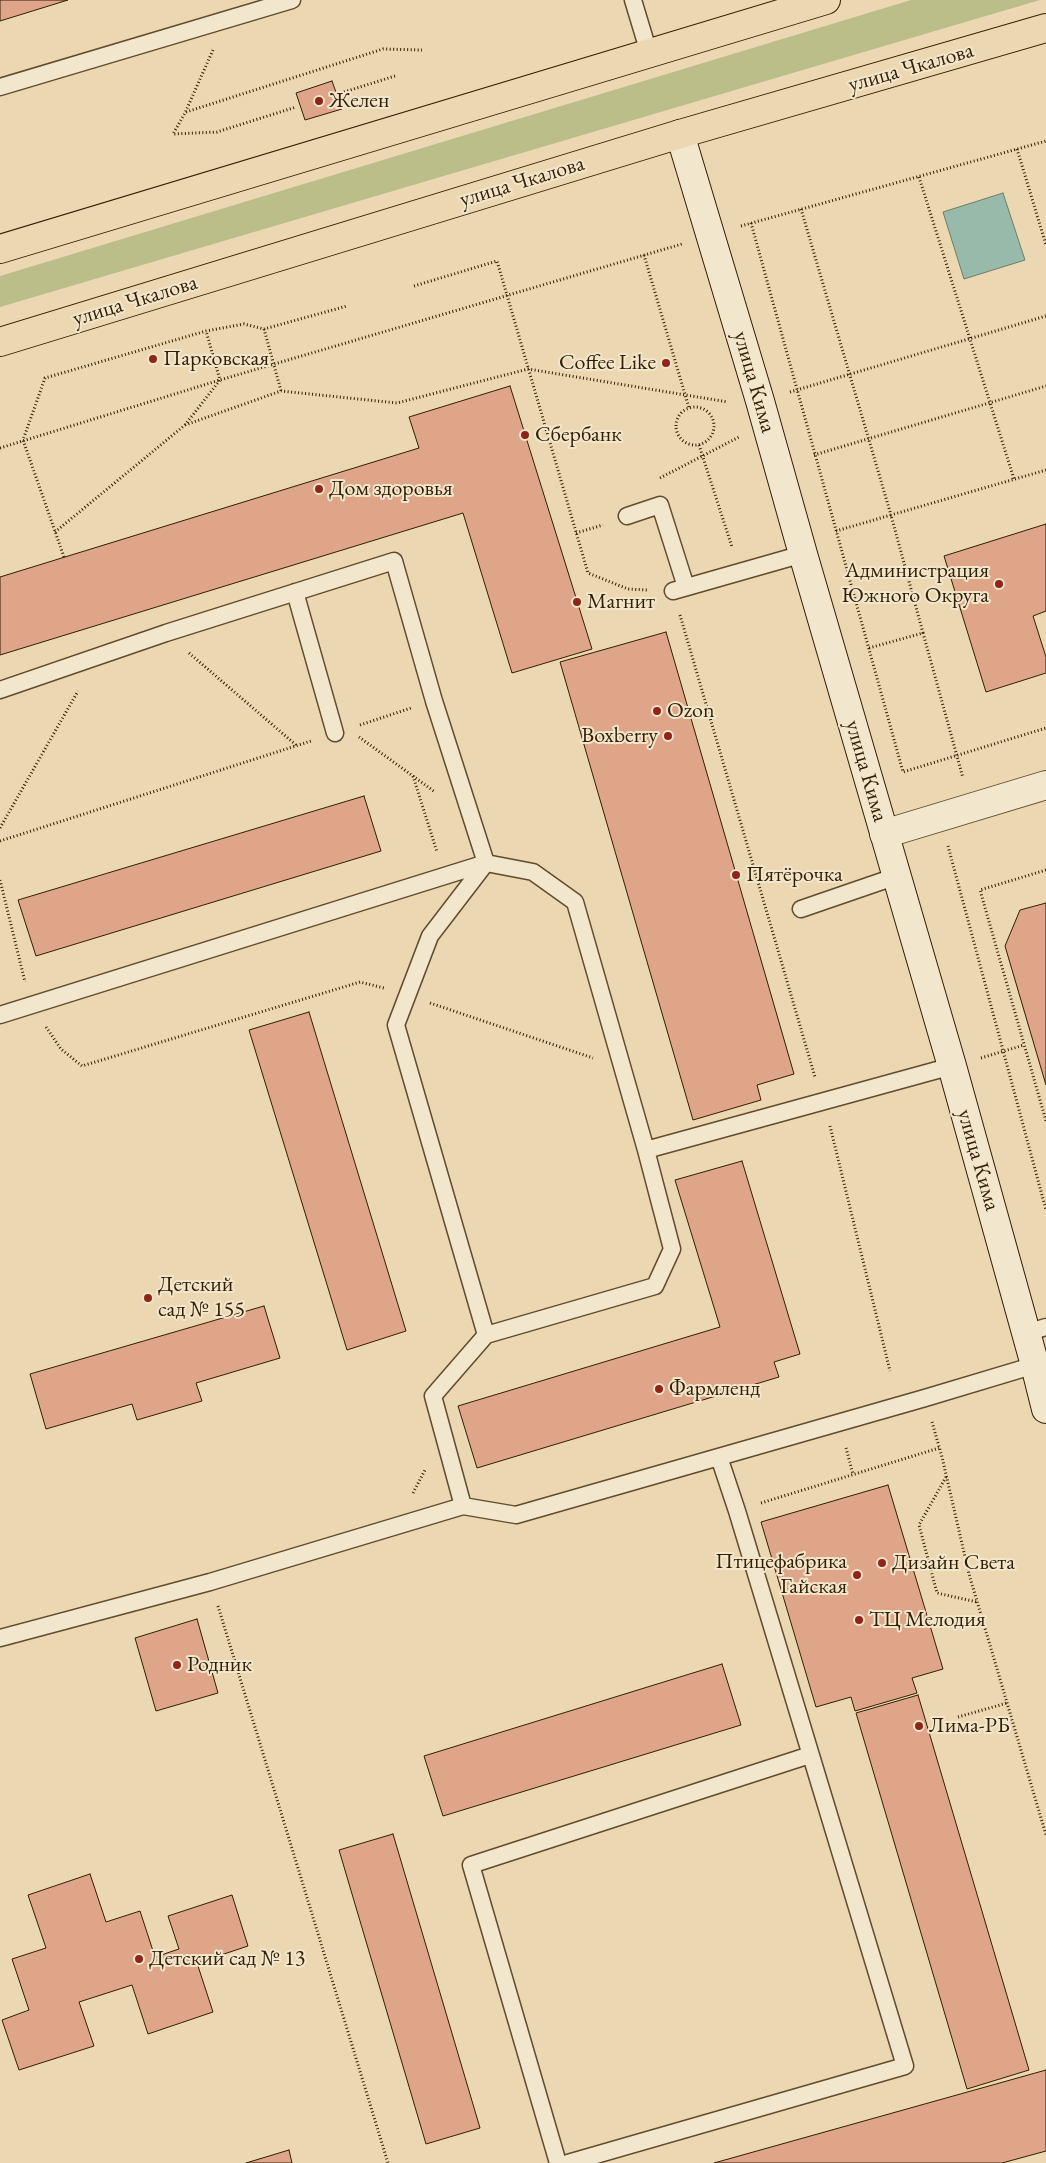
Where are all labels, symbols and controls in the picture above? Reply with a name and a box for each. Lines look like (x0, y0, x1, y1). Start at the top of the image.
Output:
street label: улица Чкалова (845, 38, 977, 98)
place label: Желен (329, 88, 389, 114)
marker: Желен (313, 95, 325, 107)
street label: улица Чкалова (456, 150, 588, 214)
street label: улица Чкалова (69, 269, 201, 333)
street label: улица Кима (727, 328, 781, 436)
place label: Парковская (163, 346, 269, 372)
place label: Coffee Like (559, 350, 656, 376)
marker: Парковская (147, 353, 159, 365)
marker: Coffee Like (660, 357, 672, 369)
place label: Сбербанк (535, 422, 622, 448)
marker: Сбербанк (519, 429, 531, 441)
place label: Дом здоровья (329, 476, 453, 502)
marker: Дом здоровья (313, 483, 325, 495)
place label: Администрация Южного Округа (841, 558, 989, 610)
marker: Администрация Южного Округа (993, 578, 1005, 590)
place label: Магнит (587, 589, 655, 615)
marker: Магнит (571, 596, 583, 608)
place label: Ozon (667, 698, 715, 724)
marker: Ozon (651, 705, 663, 717)
street label: улица Кима (839, 717, 893, 825)
place label: Boxberry (581, 723, 658, 749)
marker: Boxberry (662, 730, 674, 742)
place label: Пятёрочка (746, 862, 843, 888)
marker: Пятёрочка (730, 869, 742, 881)
street label: улица Кима (951, 1106, 1005, 1214)
place label: Детский сад № 155 (158, 1272, 245, 1324)
marker: Детский сад № 155 (142, 1292, 154, 1304)
place label: Фармленд (669, 1376, 760, 1402)
marker: Фармленд (653, 1383, 665, 1395)
place label: Птицефабрика Гайская (715, 1549, 847, 1600)
place label: Дизайн Света (892, 1550, 1015, 1576)
marker: Дизайн Света (876, 1557, 888, 1569)
marker: Птицефабрика Гайская (851, 1569, 863, 1581)
place label: ТЦ Мелодия (869, 1607, 986, 1633)
marker: ТЦ Мелодия (853, 1614, 865, 1626)
place label: Родник (187, 1652, 252, 1678)
marker: Родник (171, 1659, 183, 1671)
place label: Лима-РБ (929, 1713, 1010, 1739)
marker: Лима-РБ (913, 1720, 925, 1732)
place label: Детский сад № 13 (149, 1946, 305, 1972)
marker: Детский сад № 13 (133, 1953, 145, 1965)

